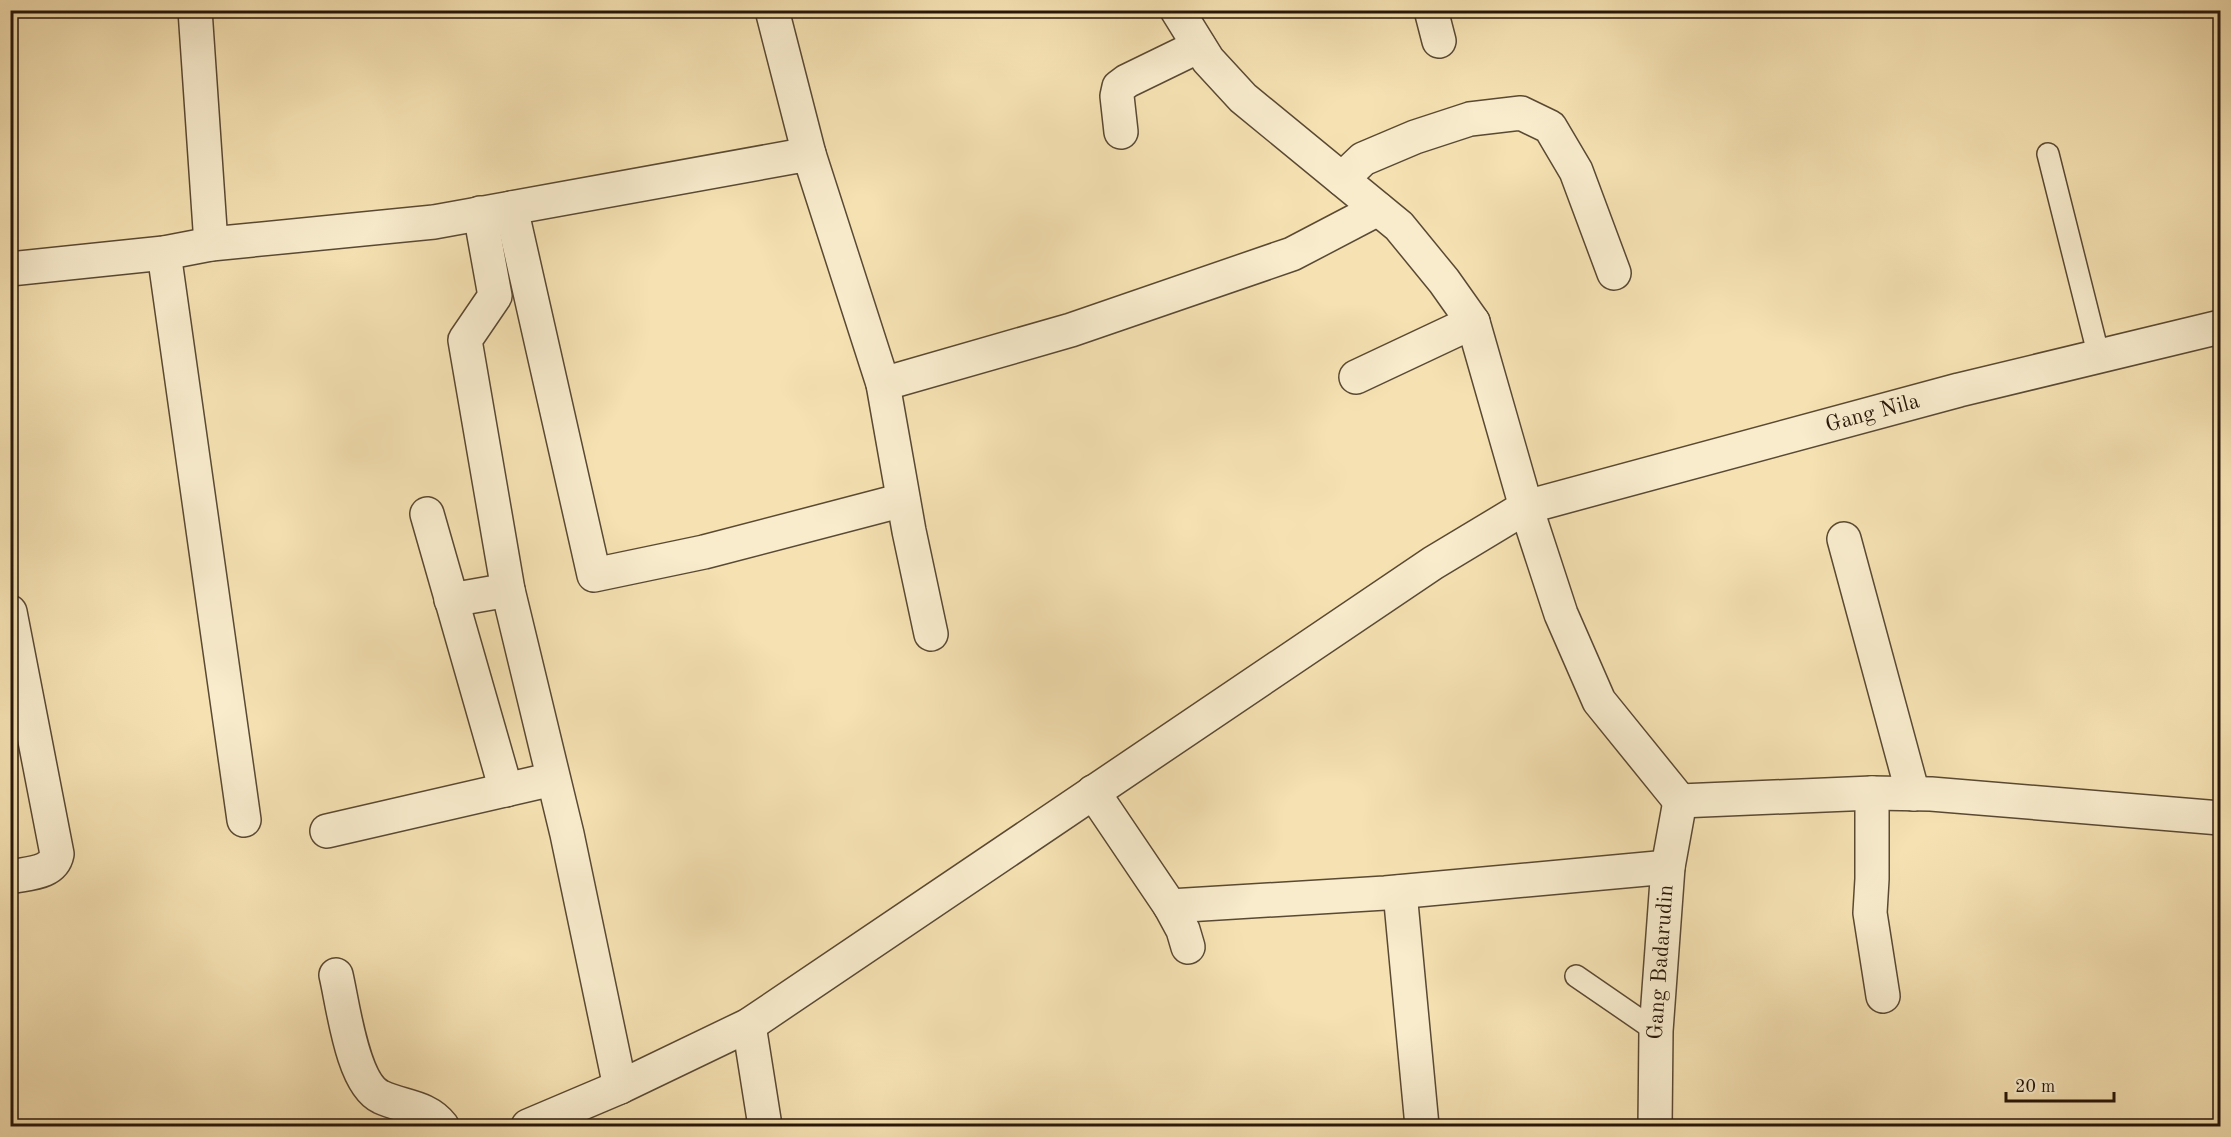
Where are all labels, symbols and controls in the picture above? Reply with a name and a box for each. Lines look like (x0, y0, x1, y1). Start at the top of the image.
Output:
street label: Gang Nila (1823, 390, 1922, 437)
street label: Gang Badarudin (1645, 884, 1678, 1040)
scale bar (2006, 1065, 2114, 1103)
text: 20 m (2015, 1078, 2055, 1096)

